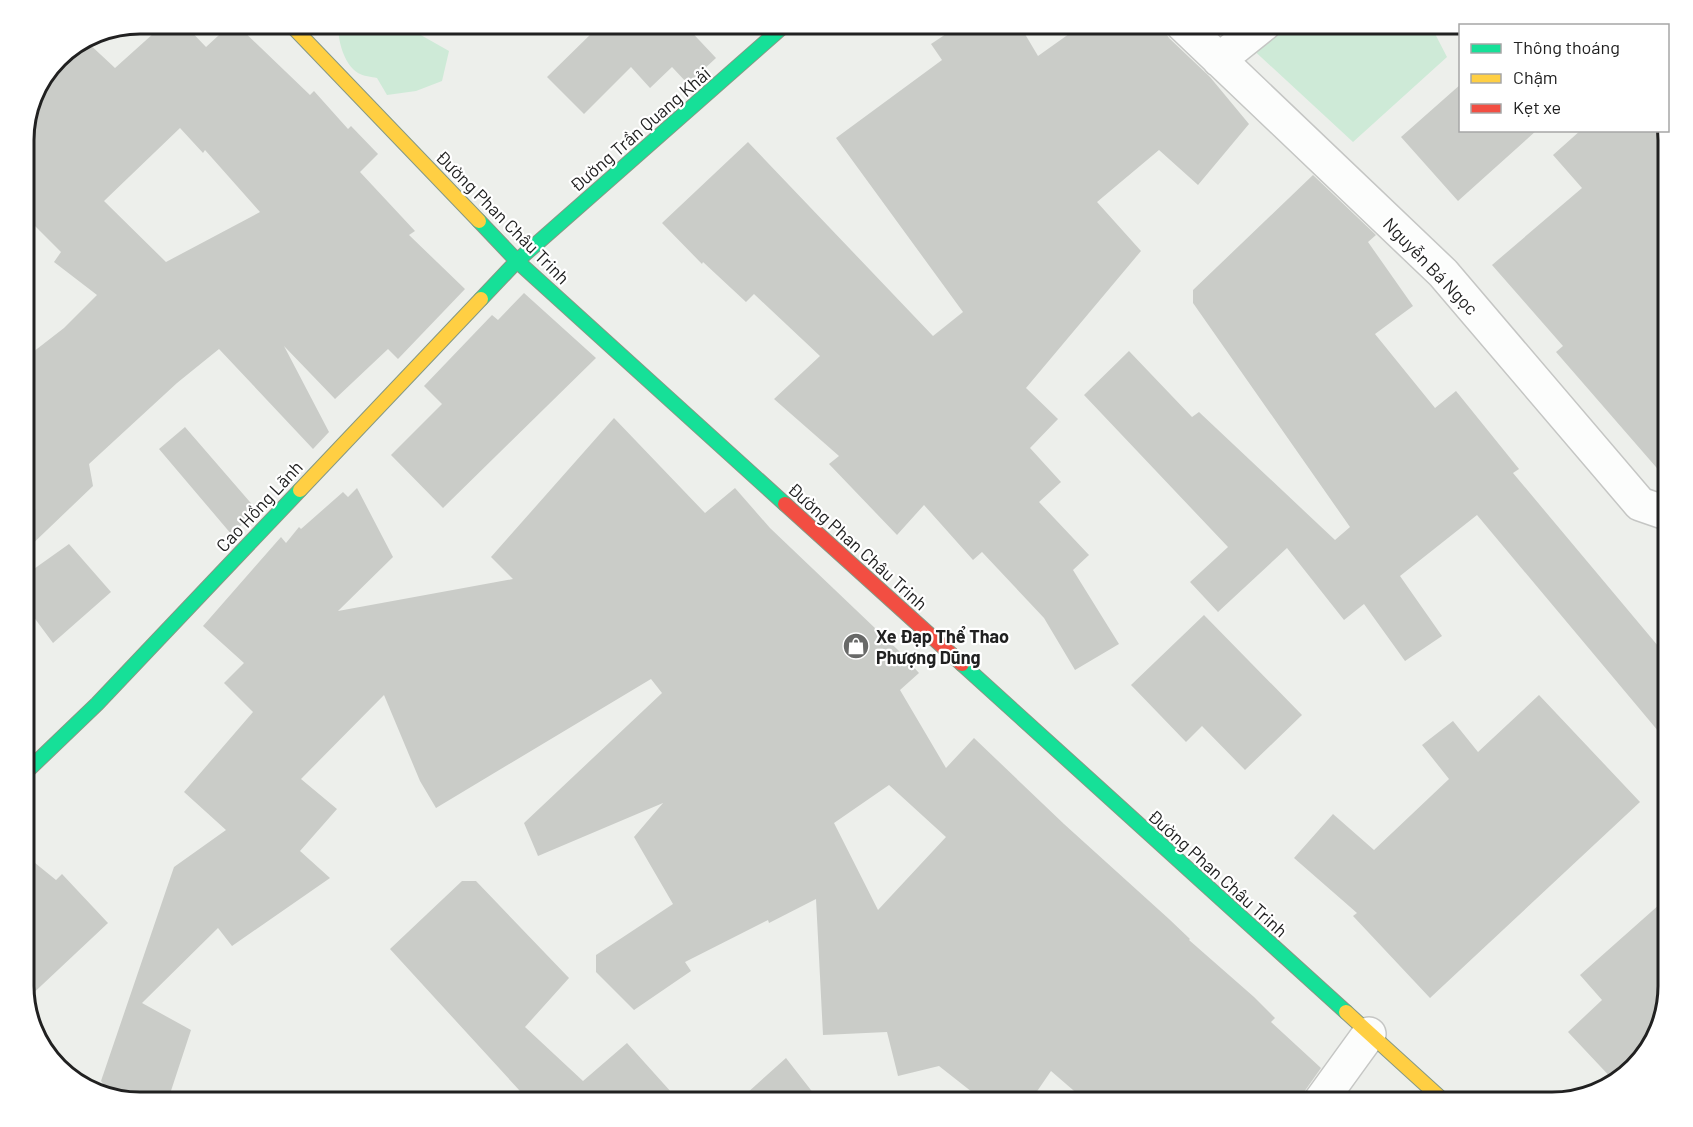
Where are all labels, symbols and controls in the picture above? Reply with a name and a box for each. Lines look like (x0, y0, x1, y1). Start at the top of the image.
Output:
legend (1459, 24, 1669, 132)
text: Thông thoáng (1513, 36, 1620, 58)
street label: Đường Trần Quang Khải (565, 62, 715, 196)
text: Chậm (1513, 66, 1558, 88)
text: Kẹt xe (1513, 96, 1561, 118)
street label: Đường Phan Châu Trinh (432, 146, 574, 288)
street label: Nguyễn Bá Ngọc (1379, 213, 1483, 319)
street label: Cao Hồng Lãnh (211, 456, 307, 556)
street label: Đường Phan Châu Trinh (784, 478, 932, 614)
place label: Xe Đạp Thể Thao Phượng Dũng (876, 625, 1009, 668)
shop icon: Xe Đạp Thể Thao Phượng Dũng (841, 631, 871, 661)
street label: Đường Phan Châu Trinh (1144, 805, 1292, 941)

